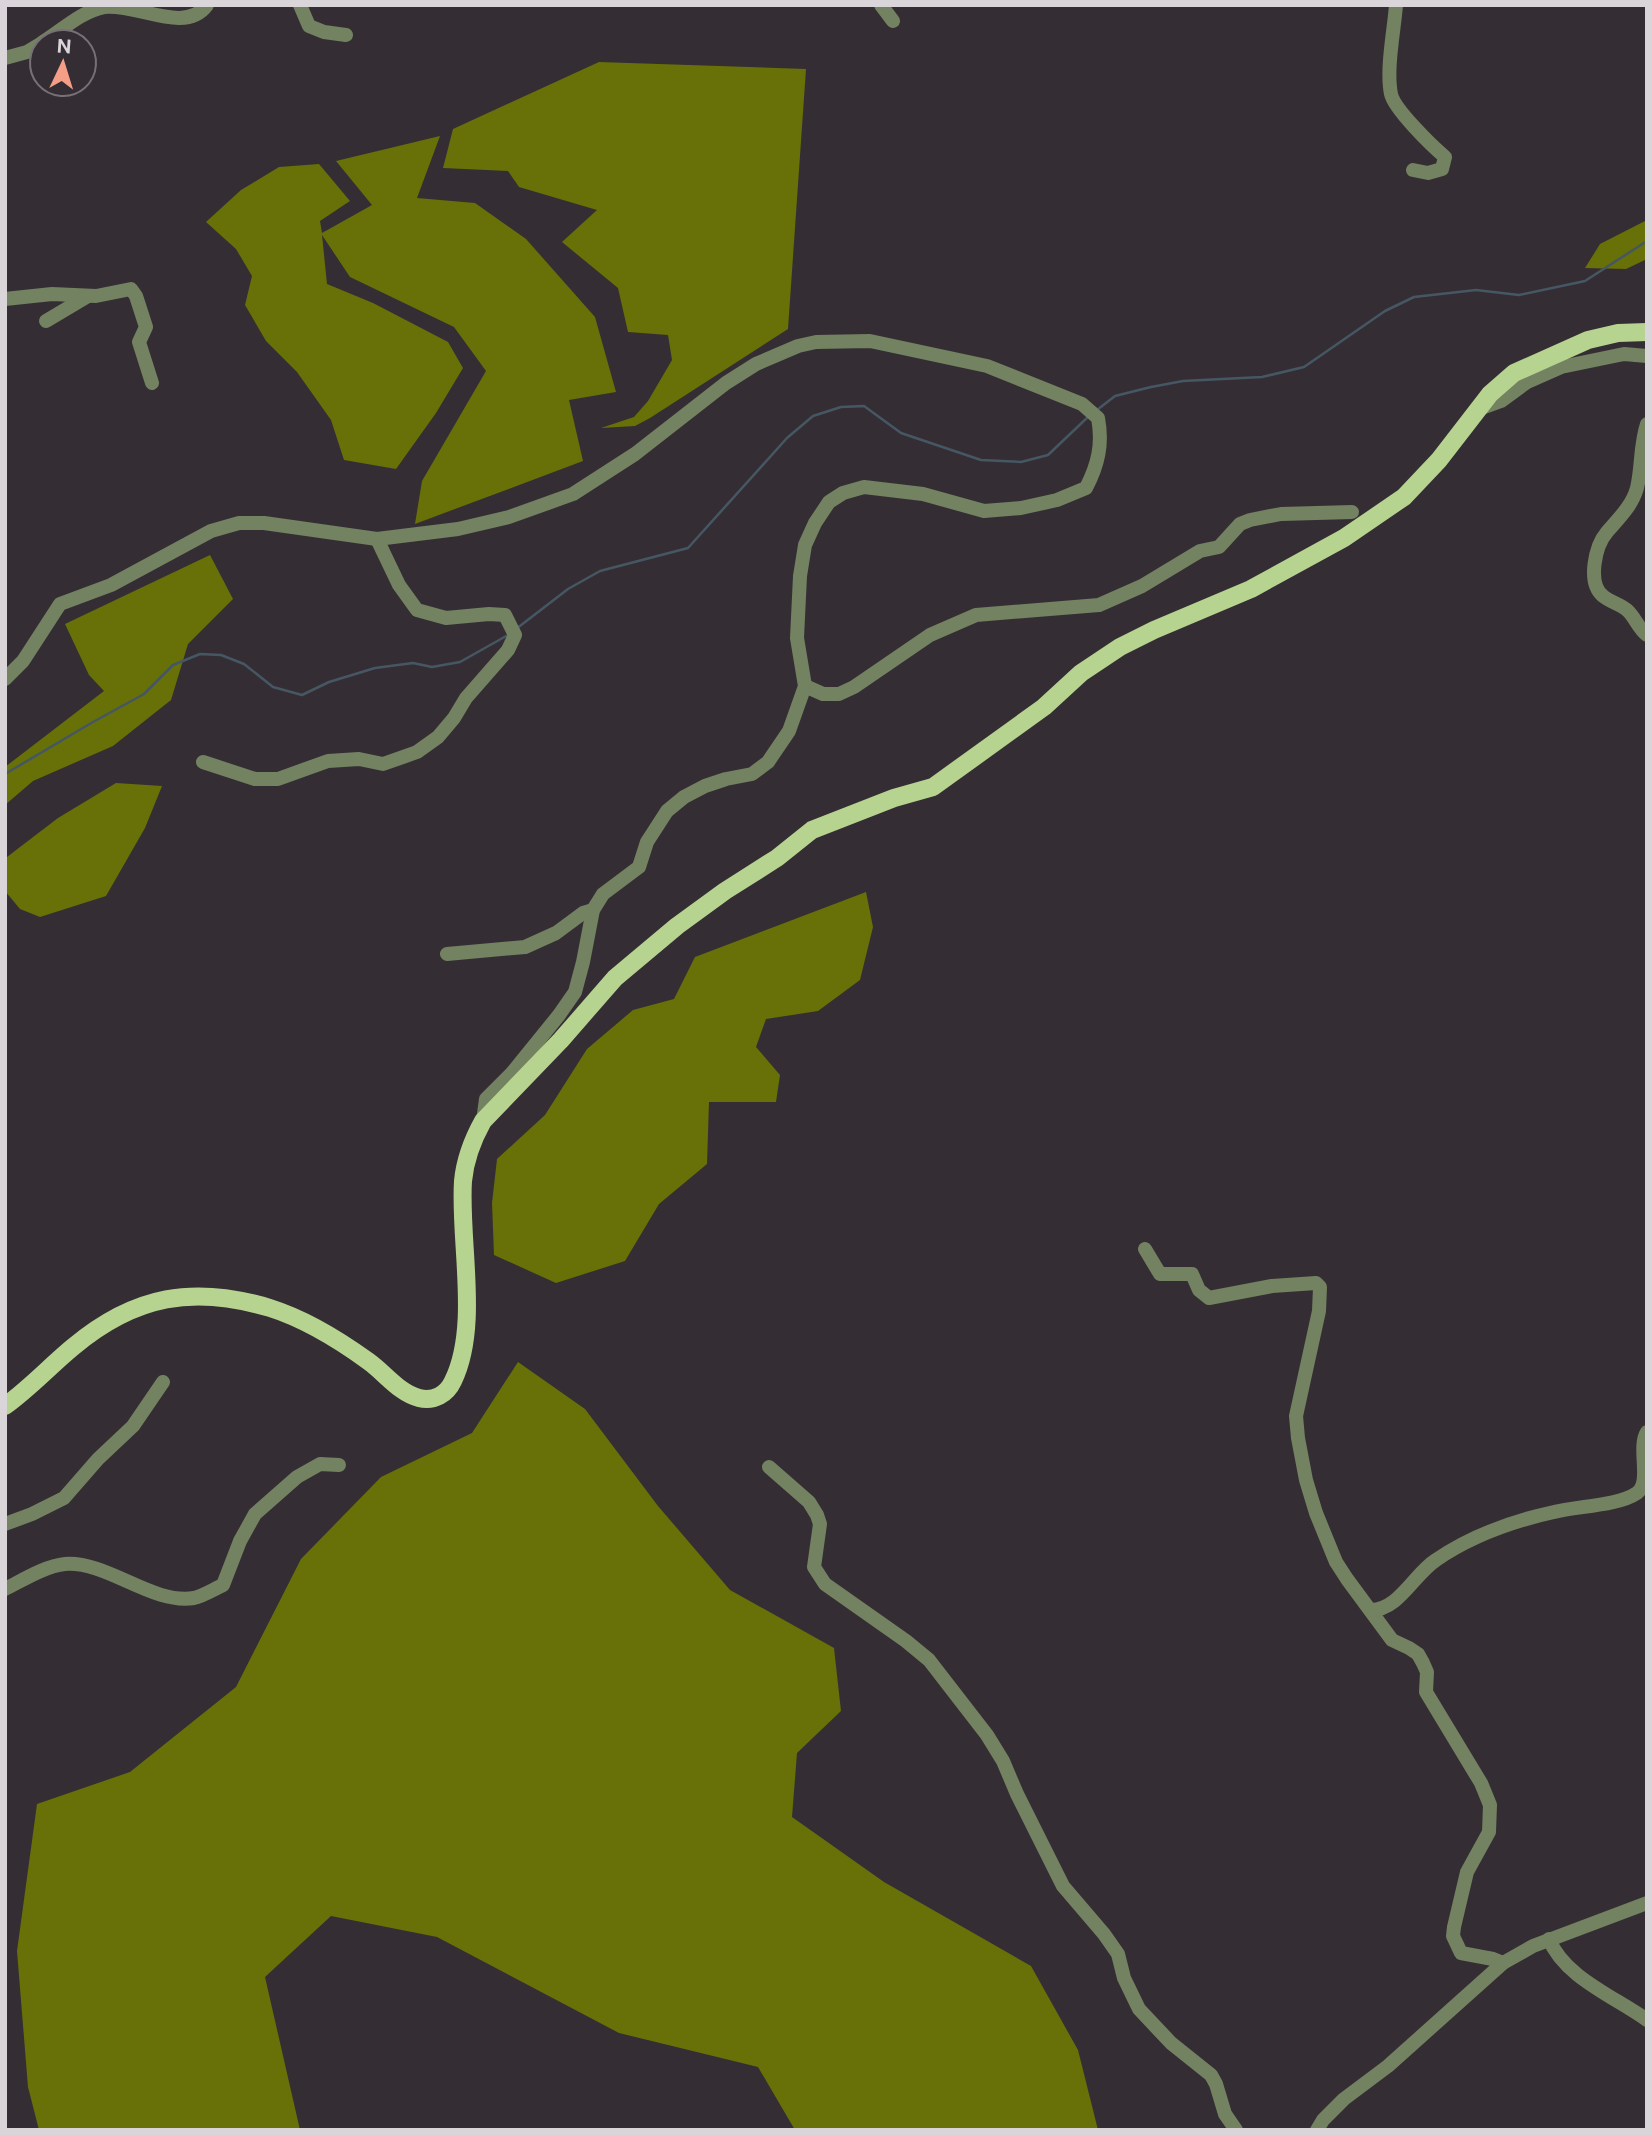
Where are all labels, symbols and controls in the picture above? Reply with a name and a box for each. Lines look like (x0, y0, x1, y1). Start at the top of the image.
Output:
north arrow (28, 28, 98, 98)
text: N (56, 35, 72, 58)

